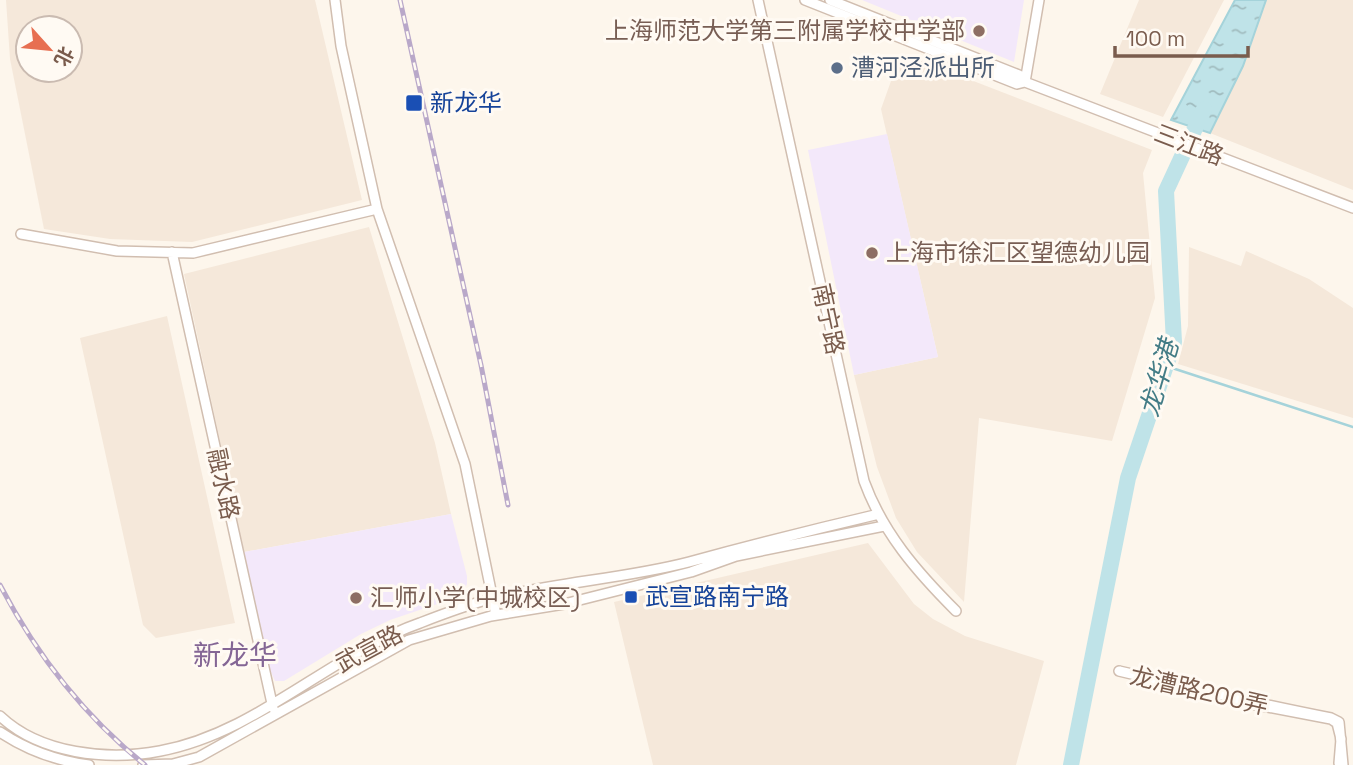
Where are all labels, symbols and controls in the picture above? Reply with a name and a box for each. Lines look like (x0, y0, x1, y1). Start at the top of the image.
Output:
north arrow (14, 14, 84, 84)
scale bar (1115, 14, 1248, 58)
place label: 上海师范大学第三附属学校中学部 (605, 15, 965, 46)
marker: 上海师范大学第三附属学校中学部 (971, 23, 987, 39)
text: 100 m (1126, 25, 1185, 52)
text: 北 (48, 42, 79, 71)
place label: 漕河泾派出所 (851, 52, 995, 83)
marker: 漕河泾派出所 (829, 60, 845, 76)
place label: 新龙华 (430, 87, 502, 118)
marker: 新龙华 (404, 93, 424, 113)
street label: 三江路 (1150, 117, 1228, 172)
place label: 上海市徐汇区望德幼儿园 (886, 237, 1150, 268)
marker: 上海市徐汇区望德幼儿园 (864, 245, 880, 261)
street label: 南宁路 (806, 280, 851, 357)
water label: 龙华港 (1132, 332, 1187, 420)
street label: 融水路 (201, 445, 246, 522)
place label: 武宣路南宁路 (645, 581, 789, 612)
place label: 汇师小学(中城校区) (370, 582, 580, 613)
marker: 武宣路南宁路 (623, 589, 639, 605)
marker: 汇师小学(中城校区) (348, 590, 364, 606)
street label: 武宣路 (330, 618, 408, 679)
district label: 新龙华 (193, 637, 277, 673)
street label: 龙漕路200弄 (1127, 660, 1271, 722)

